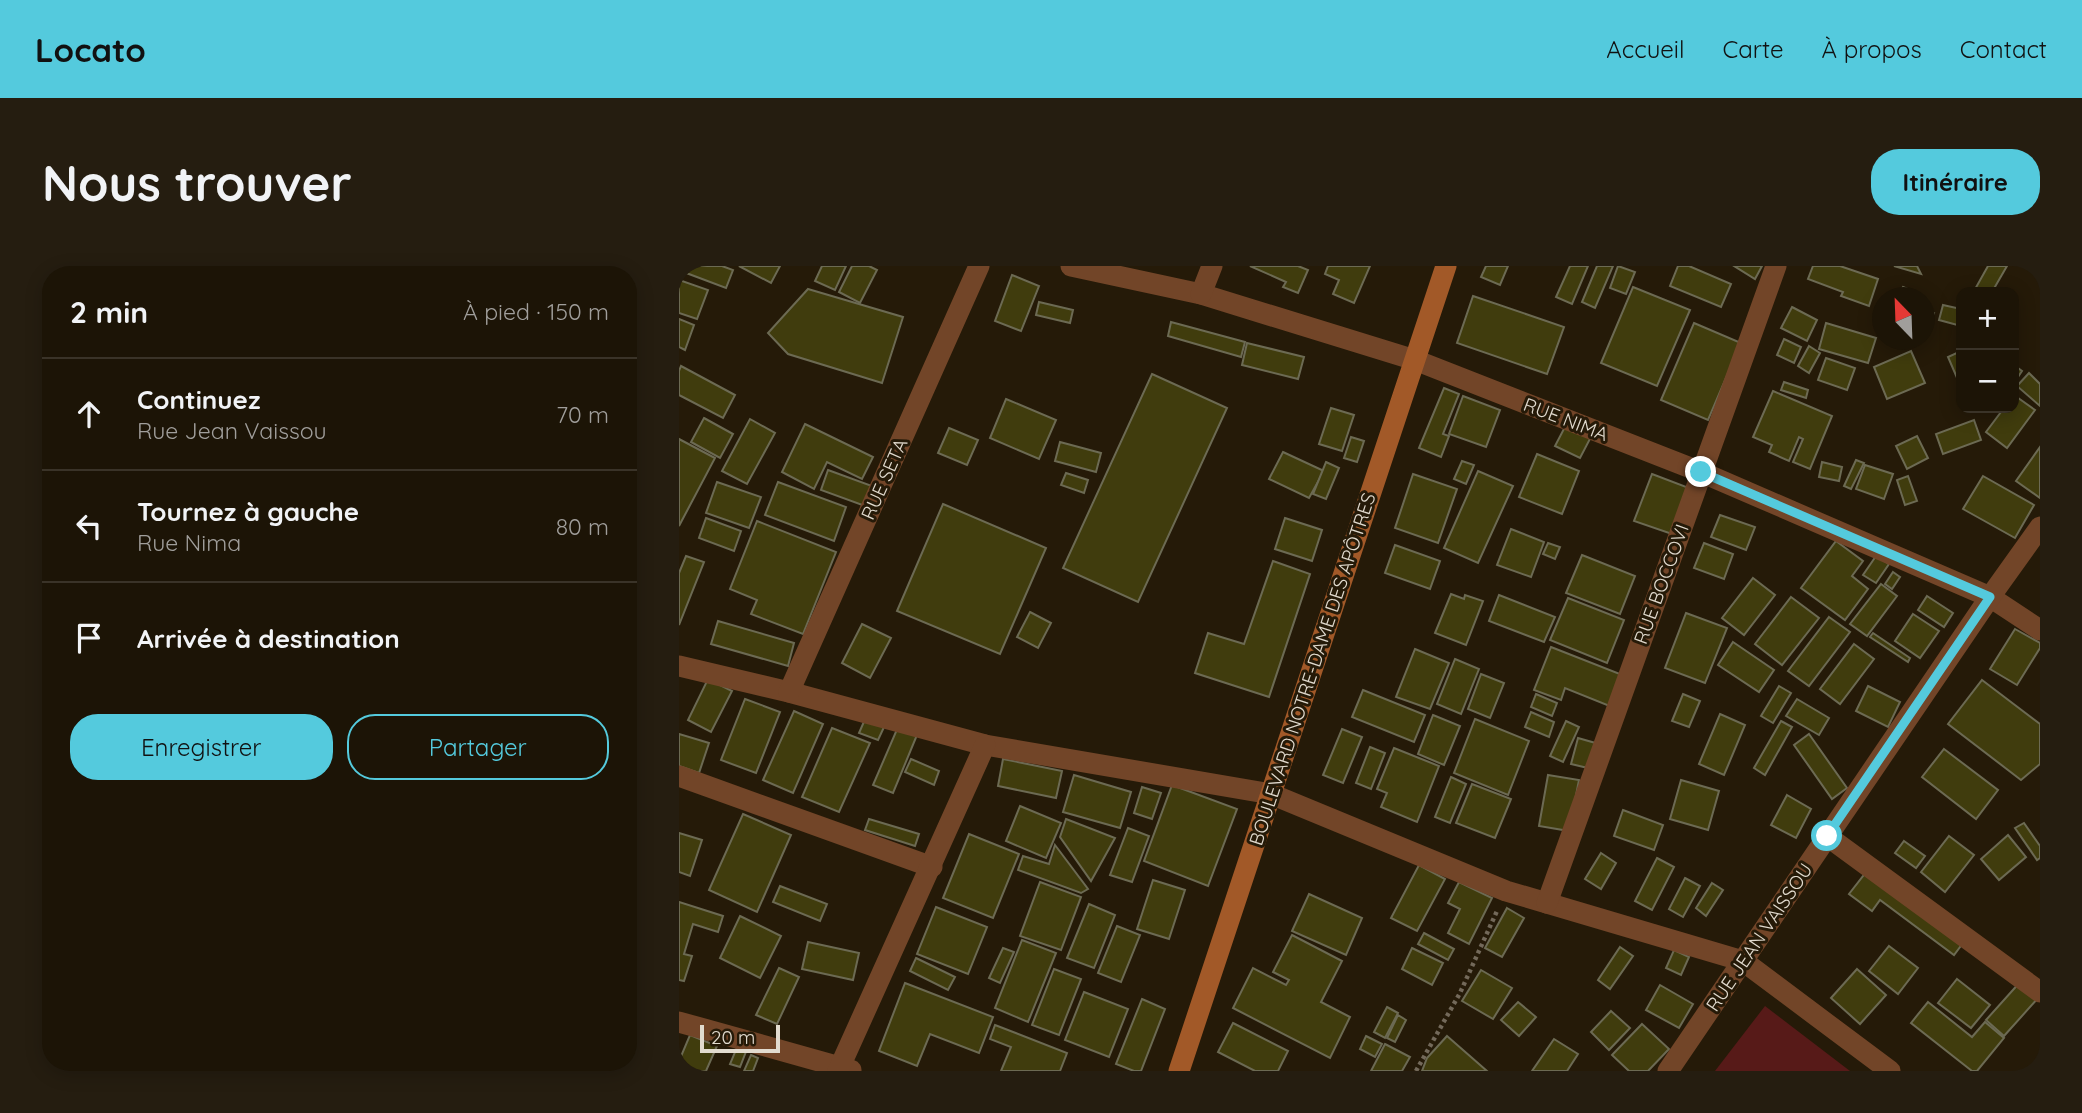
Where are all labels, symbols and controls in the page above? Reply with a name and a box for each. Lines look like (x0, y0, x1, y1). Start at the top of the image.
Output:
text: Locato (35, 29, 146, 70)
text: Accueil (1606, 34, 1685, 64)
text: Carte (1723, 34, 1784, 64)
text: À propos (1822, 34, 1922, 64)
text: Contact (1960, 34, 2047, 64)
button: Itinéraire (1871, 149, 2040, 215)
text: Nous trouver (42, 152, 352, 213)
north arrow (1872, 287, 1935, 350)
map controls (1956, 287, 2019, 413)
button: + (1956, 287, 2019, 350)
text: 2 min (70, 293, 148, 331)
text: À pied · 150 m (463, 297, 609, 326)
button: − (1956, 350, 2019, 413)
text: Continuez (137, 383, 260, 416)
street label: RUE NIMA (1520, 392, 1612, 446)
icon: ahead (70, 395, 108, 433)
text: 70 m (556, 400, 609, 429)
text: Rue Jean Vaissou (137, 416, 327, 445)
street label: RUE SETA (855, 435, 913, 523)
route end (1685, 456, 1716, 487)
street label: BOULEVARD NOTRE-DAME DES APÔTRES (1244, 490, 1380, 848)
text: Tournez à gauche (137, 495, 359, 528)
icon: left (70, 507, 108, 545)
text: 80 m (556, 512, 609, 541)
street label: RUE BOCCOVI (1628, 521, 1694, 647)
text: Rue Nima (137, 528, 241, 557)
icon: arrive (70, 619, 108, 657)
text: Arrivée à destination (137, 622, 400, 655)
button: Enregistrer (70, 714, 333, 780)
button: Partager (347, 714, 609, 780)
route start (1811, 820, 1842, 851)
street label: RUE JEAN VAISSOU (1701, 858, 1817, 1016)
scale bar (700, 1022, 781, 1054)
text: 20 m (711, 1025, 755, 1049)

